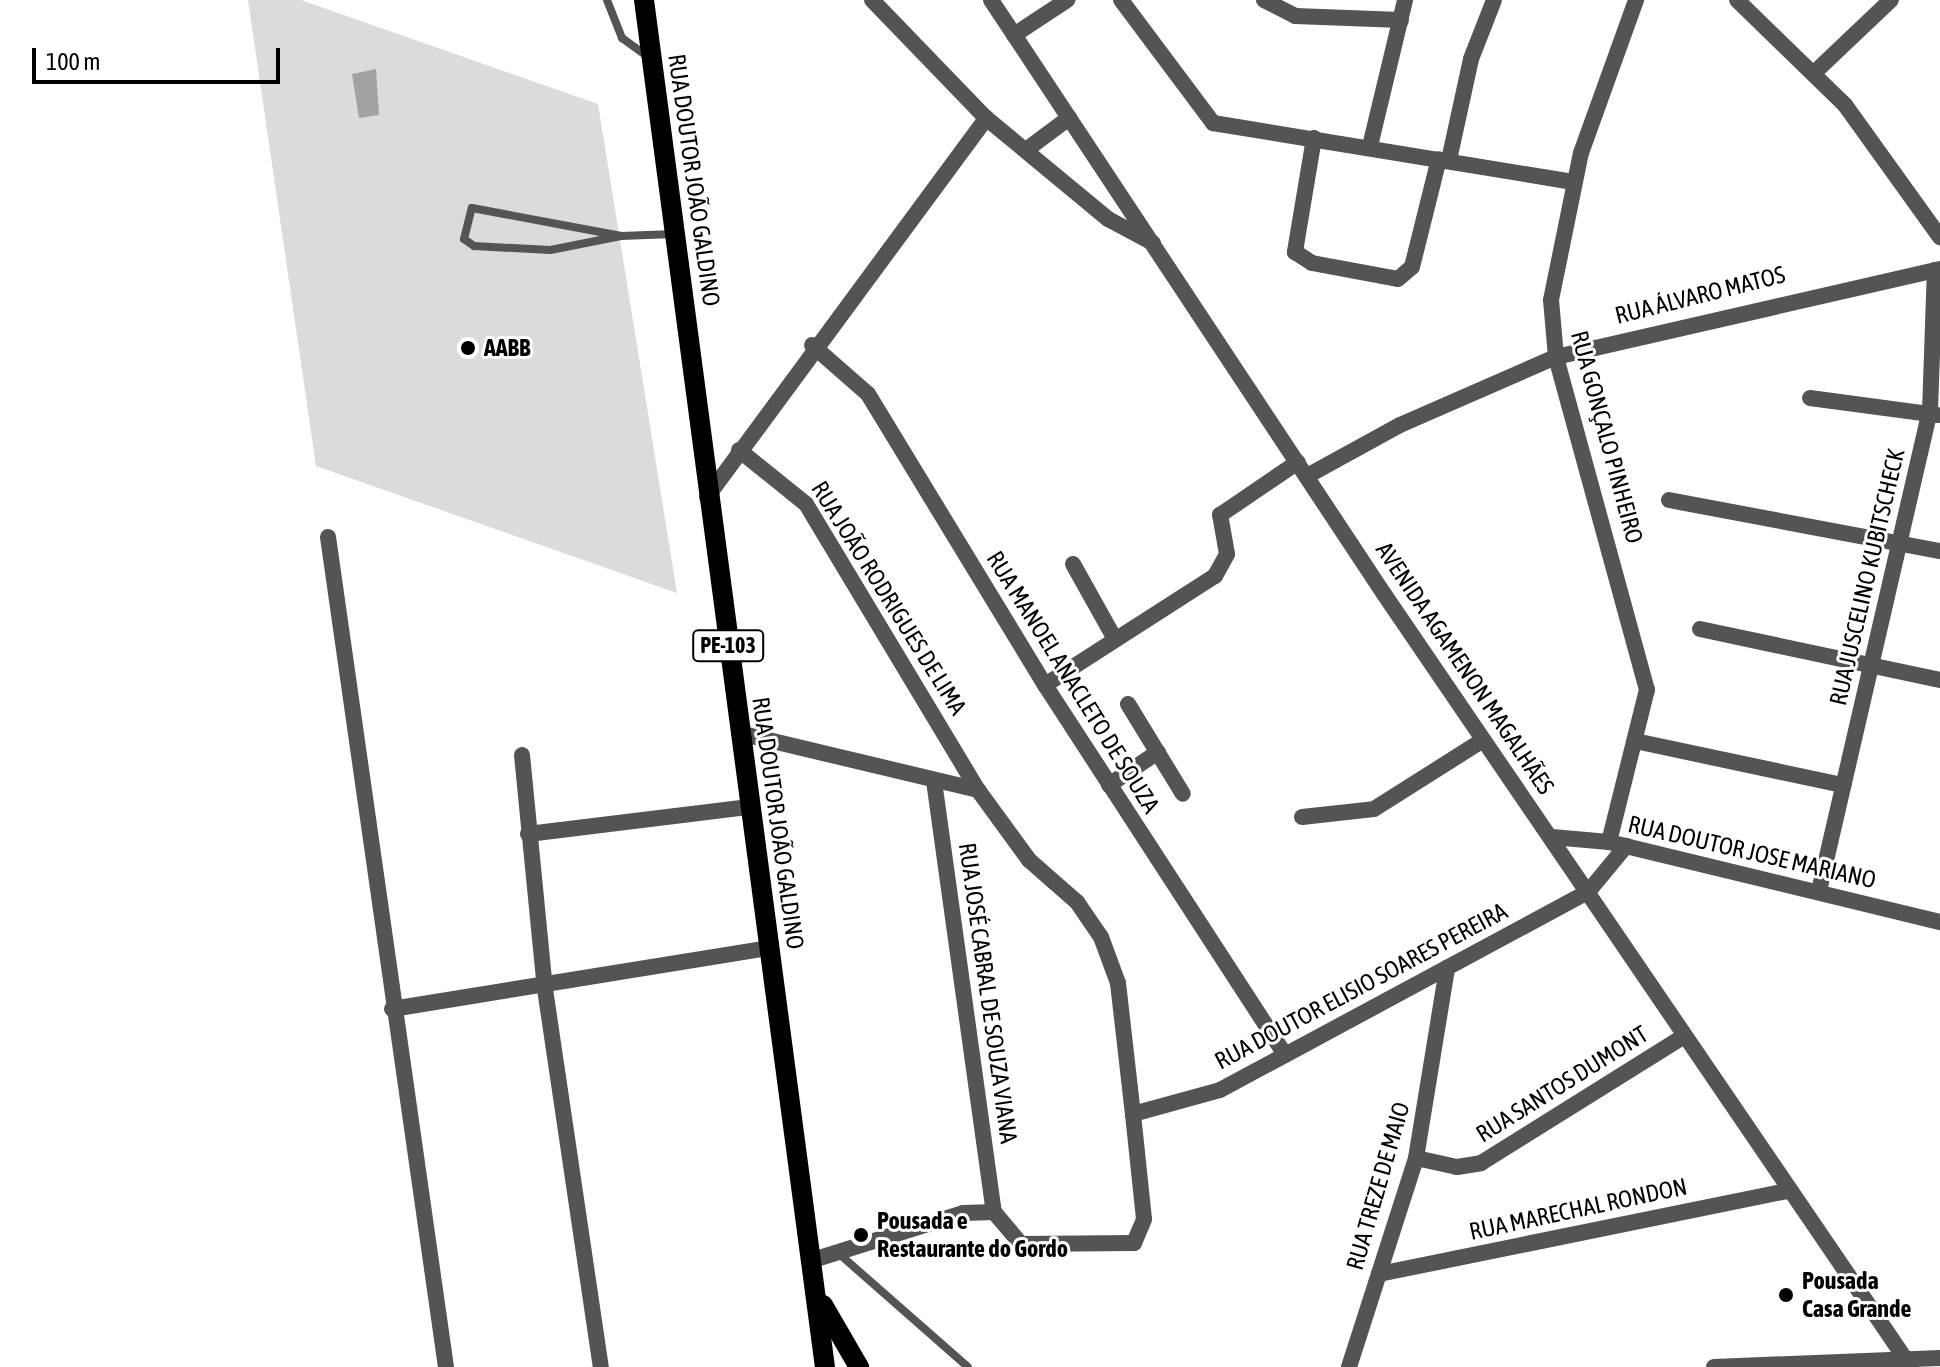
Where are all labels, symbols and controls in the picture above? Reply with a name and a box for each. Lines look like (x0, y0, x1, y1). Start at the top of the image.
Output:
scale bar (36, 32, 284, 82)
text: 100 m (46, 48, 100, 75)
street label: RUA DOUTOR JOÃO GALDINO (662, 52, 726, 308)
street label: RUA ÁLVARO MATOS (1612, 260, 1788, 330)
street label: RUA GONÇALO PINHEIRO (1565, 328, 1649, 546)
place label: AABB (484, 334, 530, 362)
marker: AABB (459, 339, 477, 357)
street label: RUA JUSCELINO KUBITSCHECK (1823, 446, 1911, 708)
street label: RUA JOÃO RODRIGUES DE LIMA (805, 476, 973, 720)
street label: AVENIDA AGAMENON MAGALHÃES (1370, 536, 1560, 800)
street label: RUA MANOEL ANACLETO DE SOUZA (980, 546, 1166, 818)
road number: PE-103 (692, 628, 764, 664)
street label: RUA DOUTOR JOÃO GALDINO (746, 695, 810, 951)
street label: RUA DOUTOR JOSE MARIANO (1625, 809, 1879, 895)
street label: RUA JOSÉ CABRAL DE SOUZA VIANA (953, 841, 1023, 1145)
street label: RUA DOUTOR ELISIO SOARES PEREIRA (1210, 897, 1512, 1075)
street label: RUA SANTOS DUMONT (1471, 1020, 1653, 1148)
street label: RUA TREZE DE MAIO (1340, 1099, 1416, 1273)
street label: RUA MARECHAL RONDON (1466, 1172, 1690, 1246)
place label: Pousada e Restaurante do Gordo (877, 1207, 1068, 1263)
marker: Pousada e Restaurante do Gordo (852, 1226, 870, 1244)
place label: Pousada Casa Grande (1802, 1267, 1911, 1323)
marker: Pousada Casa Grande (1777, 1286, 1795, 1304)

